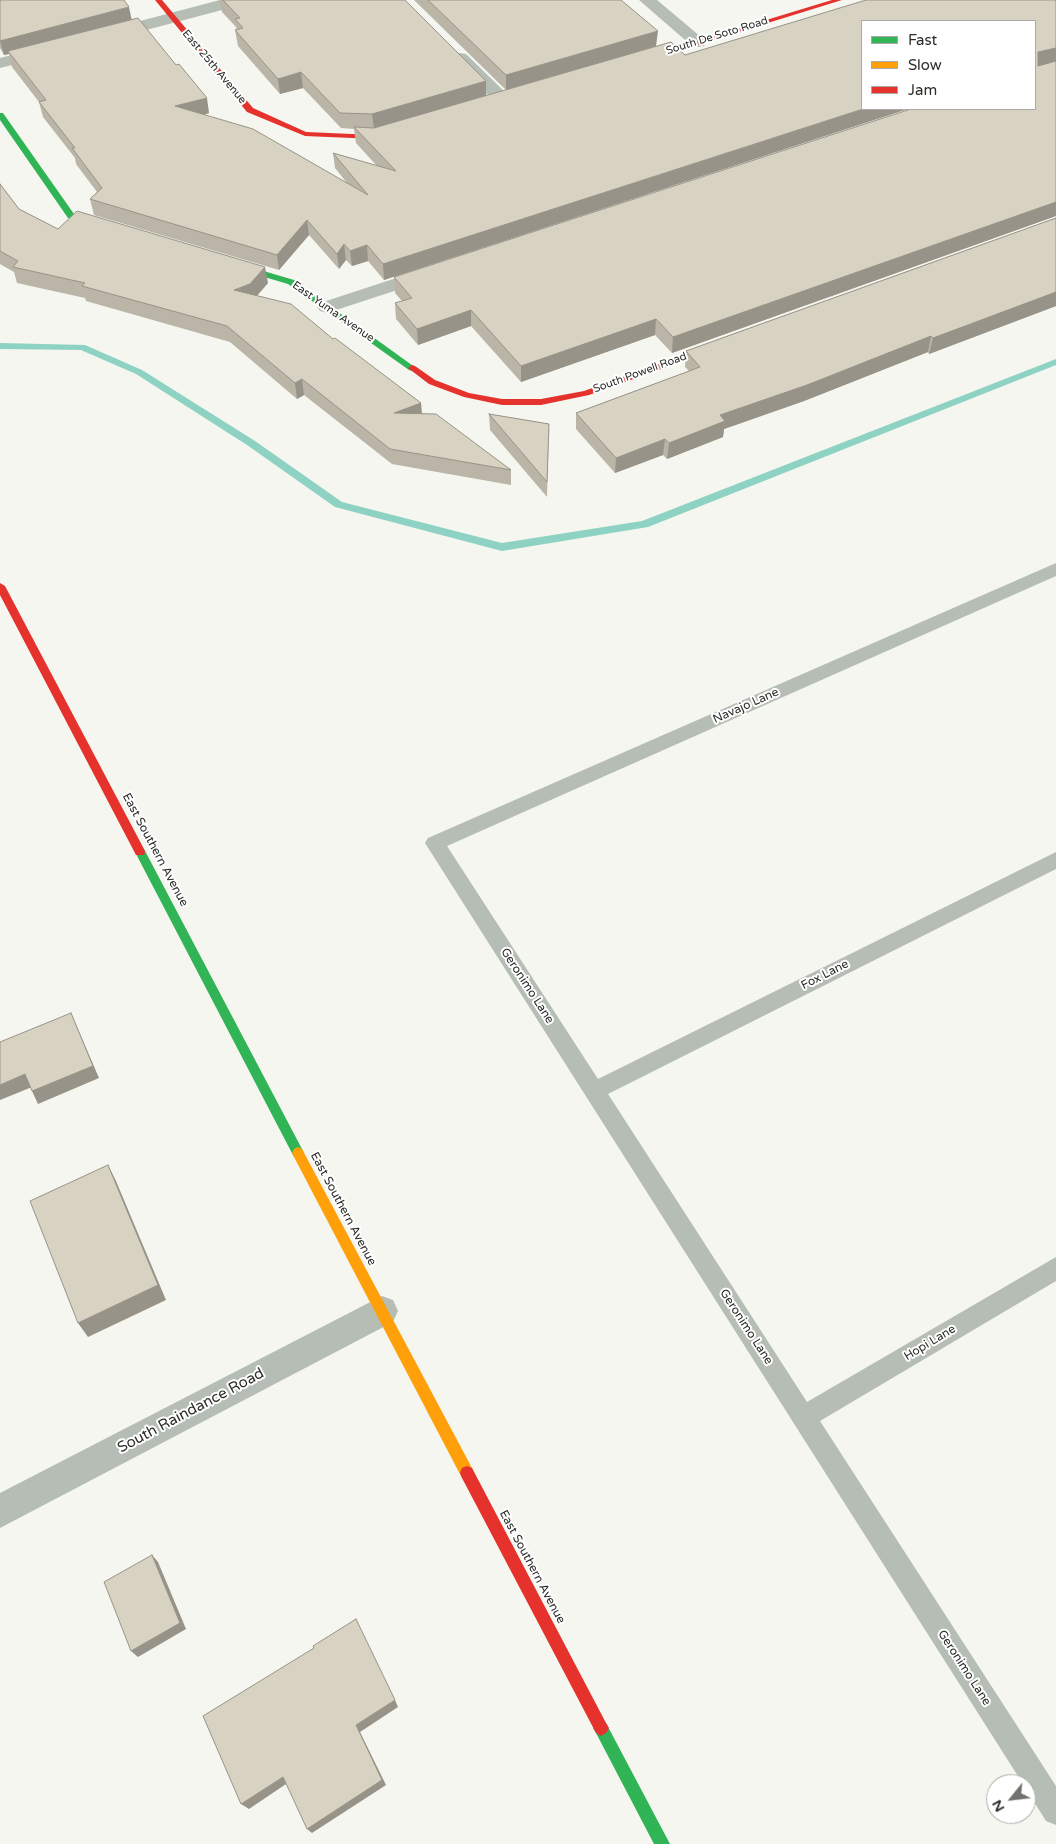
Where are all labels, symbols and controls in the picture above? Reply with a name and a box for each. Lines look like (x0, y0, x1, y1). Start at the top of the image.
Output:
street label: South De Soto Road (664, 14, 770, 58)
legend (861, 20, 1036, 110)
street label: East 25th Avenue (179, 27, 249, 107)
text: Fast (908, 31, 937, 49)
text: Slow (908, 56, 942, 74)
text: Jam (908, 81, 937, 99)
street label: East Yuma Avenue (290, 279, 376, 345)
street label: South Powell Road (591, 350, 689, 396)
street label: Navajo Lane (711, 685, 781, 727)
street label: East Southern Avenue (119, 791, 191, 909)
street label: Geronimo Lane (497, 946, 557, 1026)
street label: Fox Lane (799, 957, 851, 993)
street label: East Southern Avenue (307, 1150, 379, 1268)
street label: Geronimo Lane (716, 1287, 776, 1367)
street label: Hopi Lane (902, 1322, 958, 1364)
street label: South Raindance Road (115, 1365, 267, 1457)
street label: East Southern Avenue (496, 1508, 568, 1626)
street label: Geronimo Lane (934, 1628, 994, 1708)
north arrow (986, 1774, 1036, 1824)
text: N (988, 1797, 1008, 1815)

